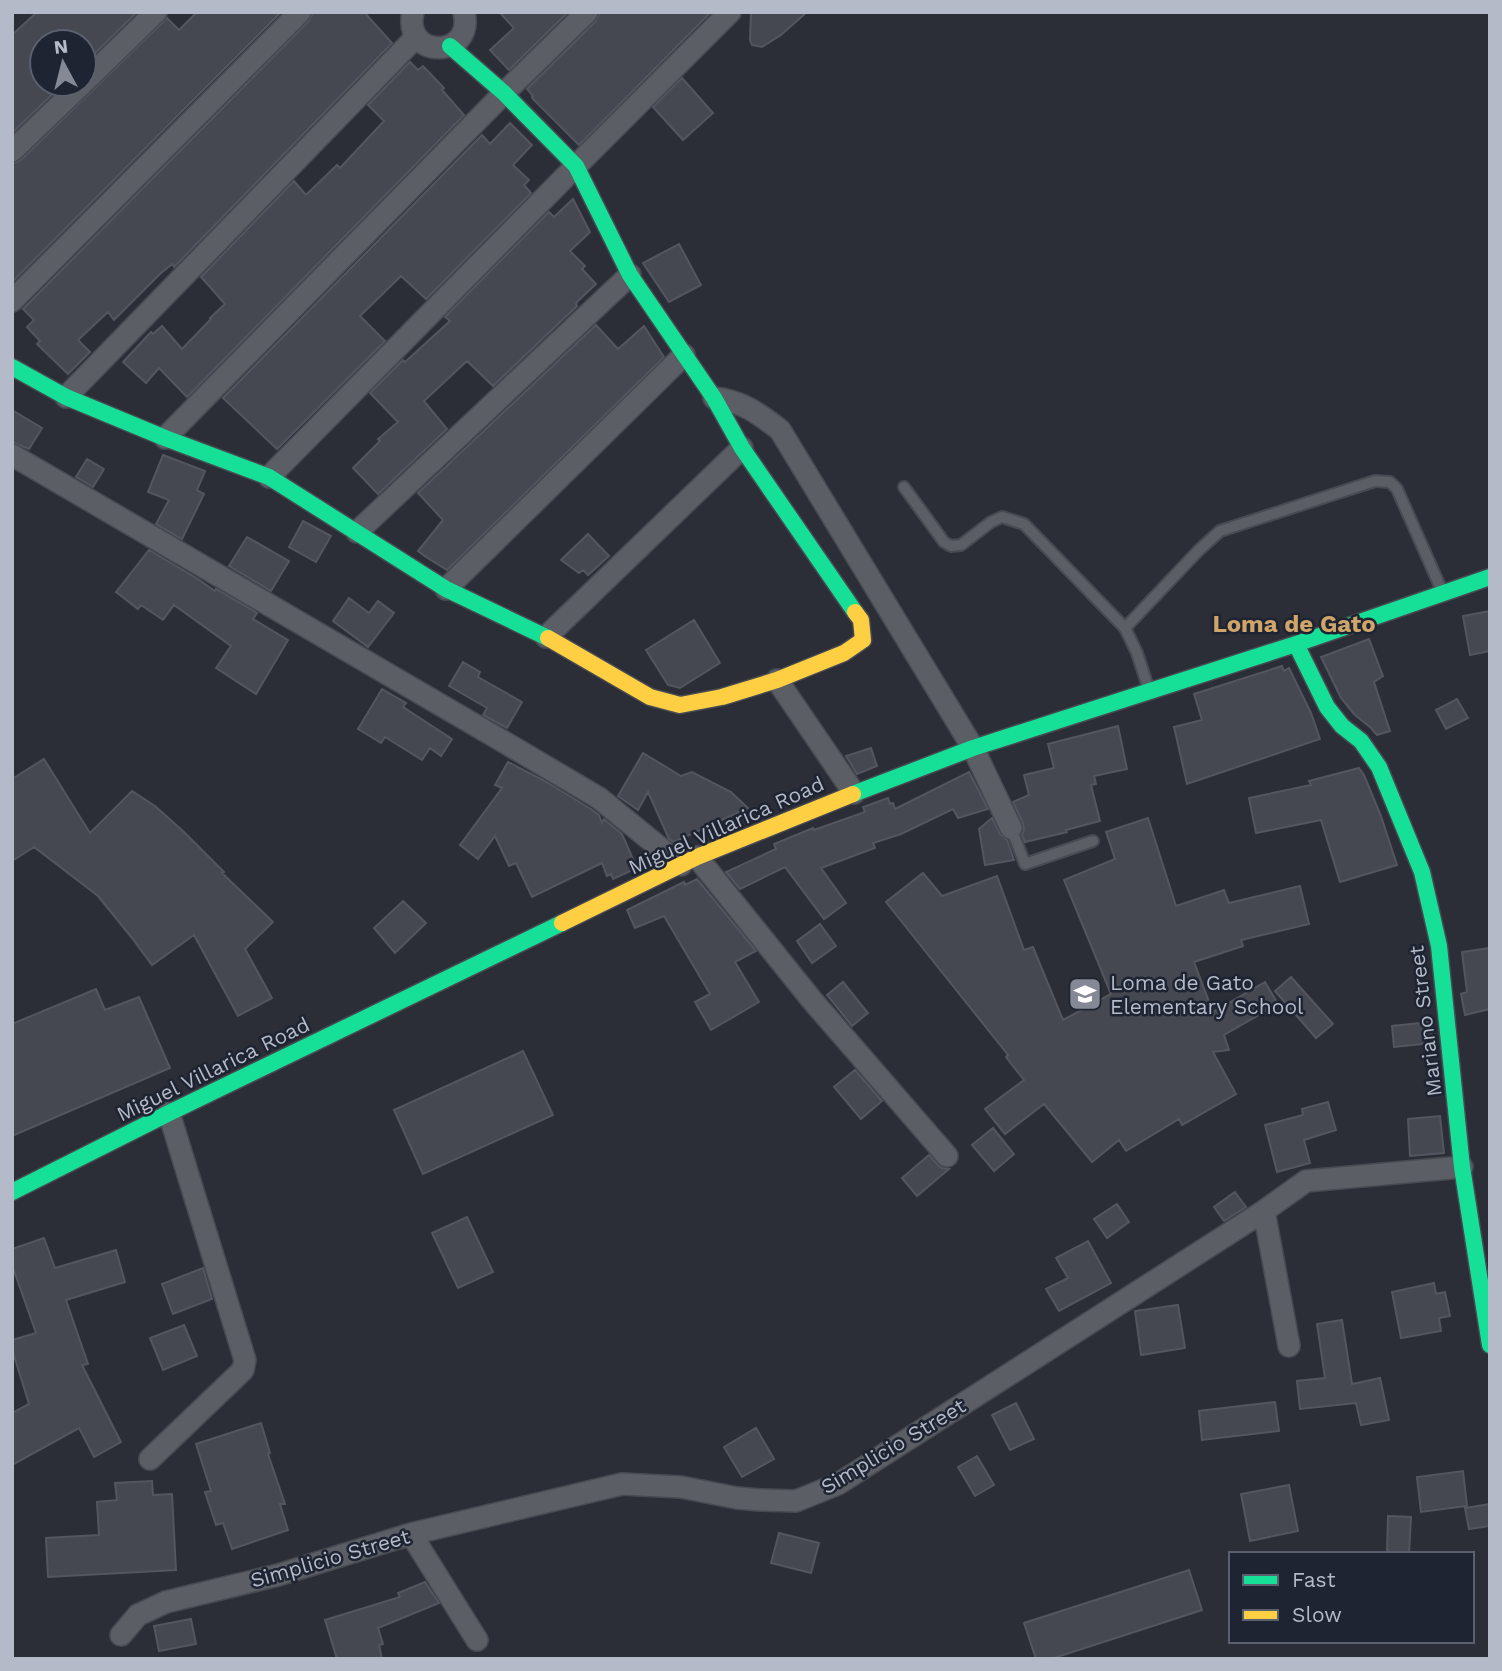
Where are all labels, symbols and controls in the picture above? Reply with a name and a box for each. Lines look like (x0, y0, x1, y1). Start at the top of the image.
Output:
north arrow (28, 28, 98, 98)
text: N (53, 34, 69, 59)
district label: Loma de Gato (1212, 610, 1376, 638)
street label: Miguel Villarica Road (624, 771, 828, 879)
street label: Mariano Street (1403, 944, 1447, 1098)
place label: Loma de Gato Elementary School (1110, 970, 1304, 1019)
school or university icon: Loma de Gato Elementary School (1066, 975, 1104, 1013)
street label: Miguel Villarica Road (112, 1011, 314, 1127)
street label: Simplicio Street (816, 1393, 970, 1499)
street label: Simplicio Street (248, 1523, 413, 1593)
legend (1229, 1552, 1474, 1643)
text: Fast (1292, 1567, 1336, 1592)
text: Slow (1292, 1602, 1342, 1627)

